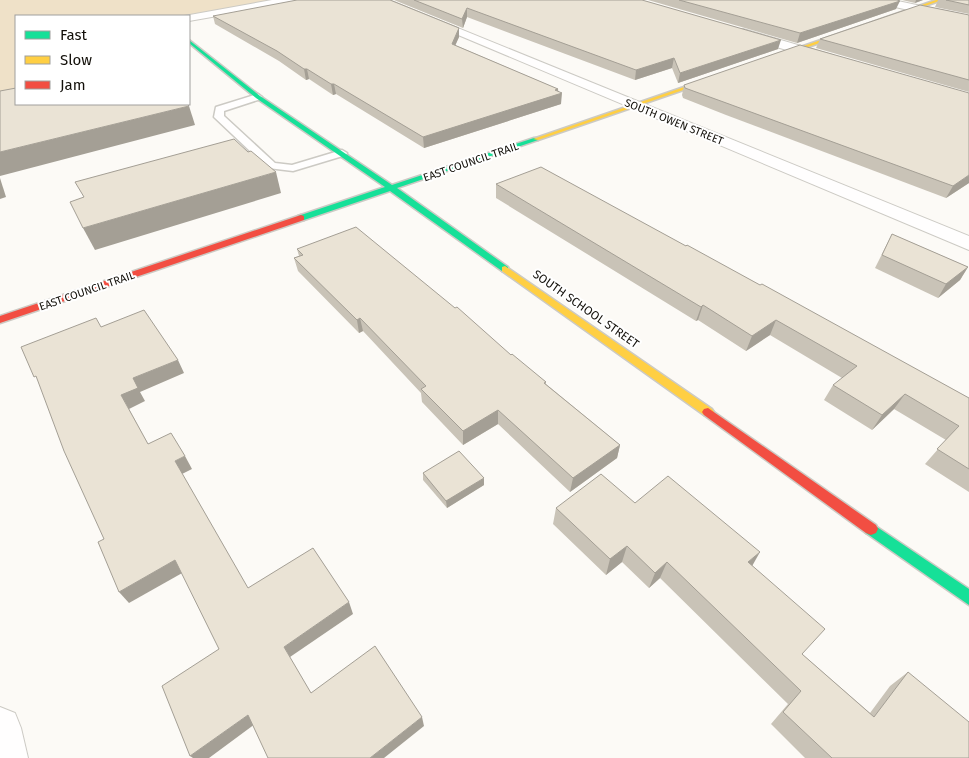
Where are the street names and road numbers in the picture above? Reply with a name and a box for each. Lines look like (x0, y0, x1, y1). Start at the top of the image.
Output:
street label: SOUTH OWEN STREET (623, 96, 726, 148)
street label: EAST COUNCIL TRAIL (422, 139, 521, 184)
street label: SOUTH SCHOOL STREET (530, 267, 642, 351)
street label: EAST COUNCIL TRAIL (38, 268, 137, 313)

